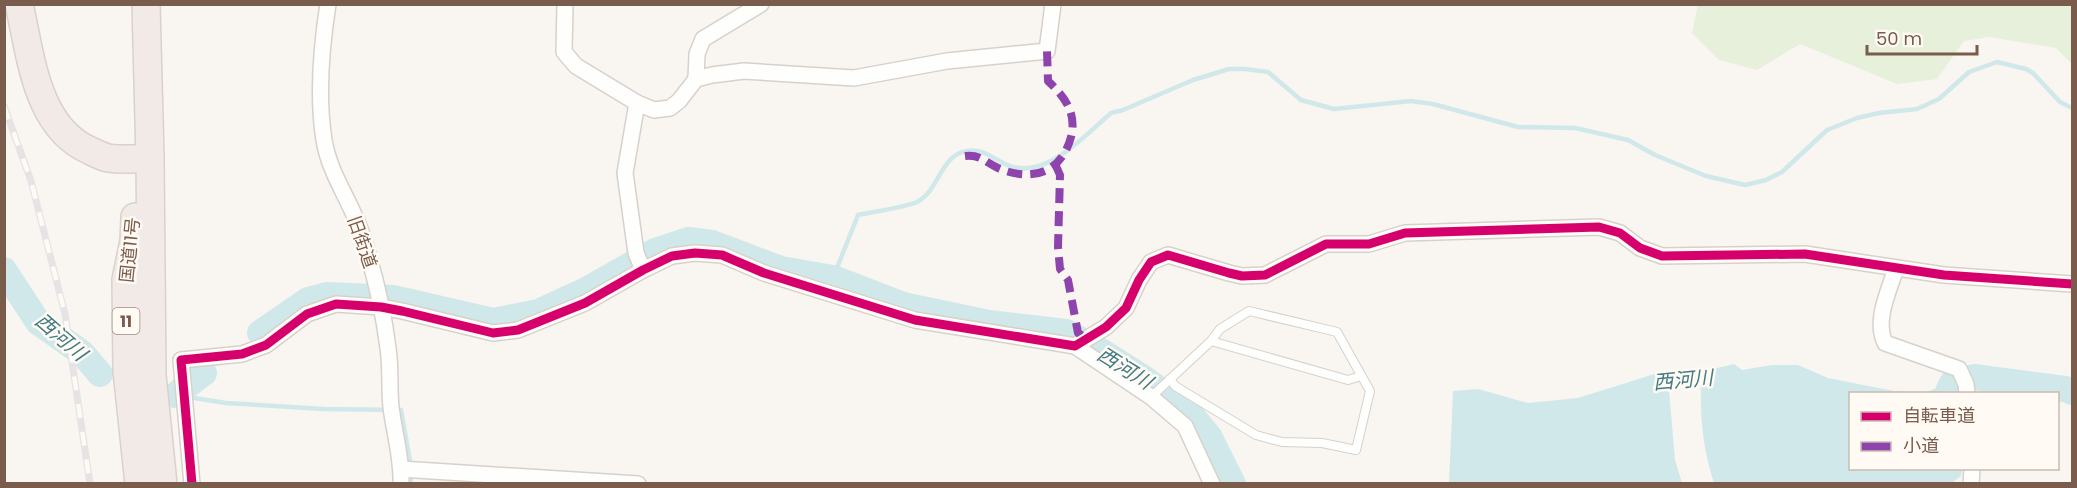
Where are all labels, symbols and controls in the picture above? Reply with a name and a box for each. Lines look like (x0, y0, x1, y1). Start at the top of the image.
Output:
scale bar (1867, 18, 1976, 56)
text: 50 m (1876, 26, 1922, 51)
street label: 旧街道 (342, 212, 383, 271)
street label: 国道11号 (114, 216, 145, 284)
water label: 西河川 (29, 307, 94, 369)
road number: 11 (112, 308, 140, 334)
water label: 西河川 (1092, 340, 1160, 397)
water label: 西河川 (1652, 363, 1716, 397)
legend (1849, 392, 2059, 470)
text: 自転車道 (1903, 403, 1975, 428)
text: 小道 (1903, 433, 1939, 458)

